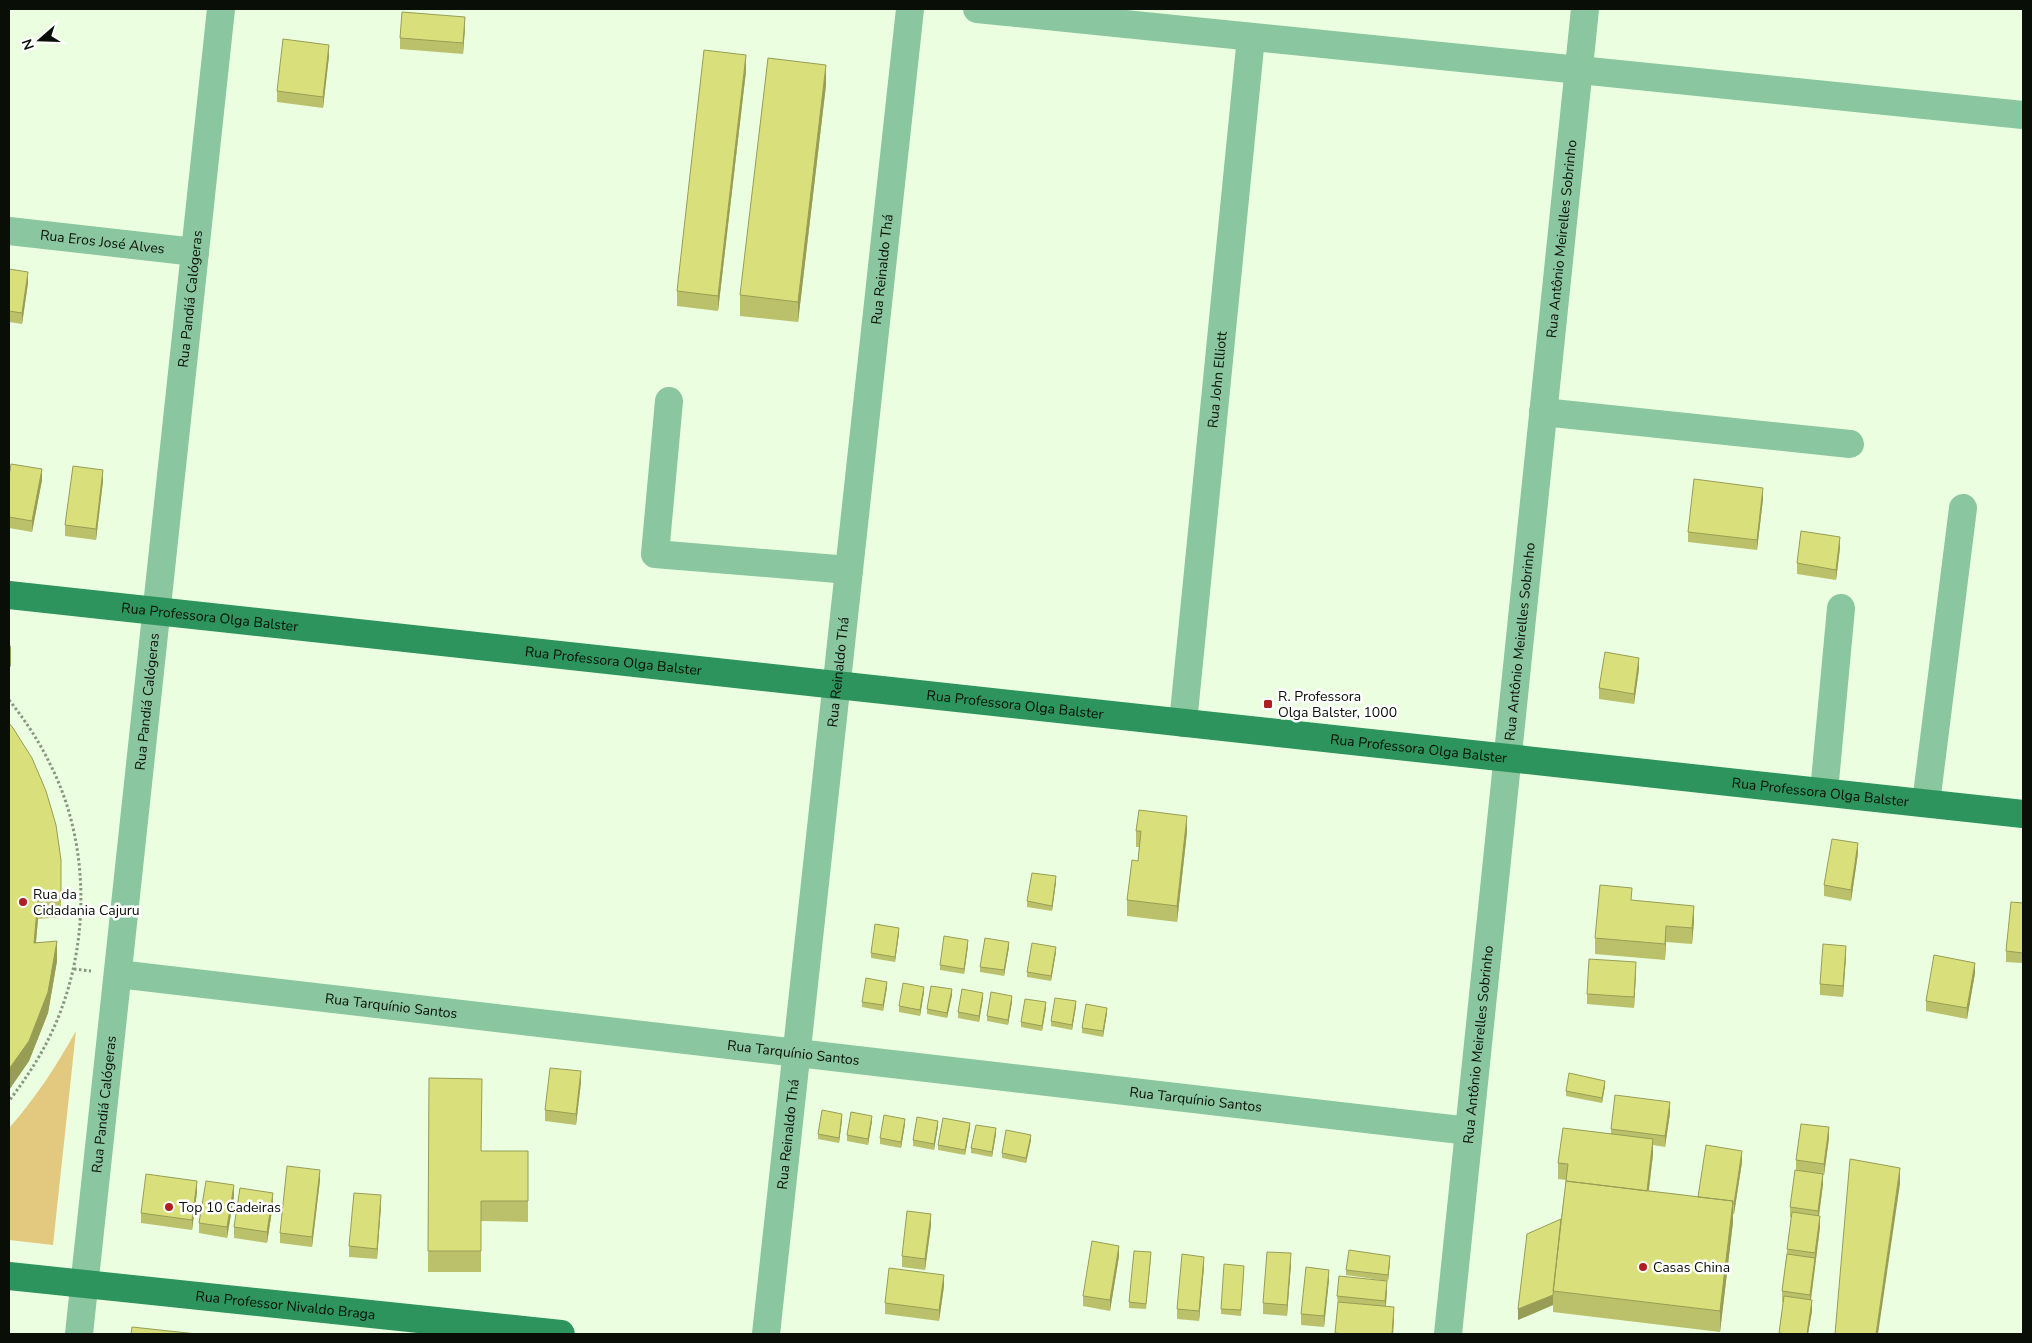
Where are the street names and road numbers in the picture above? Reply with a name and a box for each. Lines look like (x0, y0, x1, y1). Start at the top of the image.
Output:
street label: Rua Antônio Meirelles Sobrinho (1542, 139, 1581, 339)
street label: Rua Reinaldo Thá (867, 213, 898, 326)
street label: Rua Eros José Alves (39, 226, 166, 259)
street label: Rua Pandiá Calógeras (174, 229, 207, 369)
street label: Rua John Elliott (1203, 330, 1232, 429)
street label: Rua Antônio Meirelles Sobrinho (1500, 541, 1540, 742)
street label: Rua Professora Olga Balster (120, 598, 299, 636)
street label: Rua Reinaldo Thá (823, 616, 854, 728)
street label: Rua Pandiá Calógeras (130, 632, 164, 771)
street label: Rua Professora Olga Balster (524, 642, 703, 680)
street label: Rua Professora Olga Balster (926, 686, 1104, 724)
street label: Rua Professora Olga Balster (1329, 730, 1508, 768)
street label: Rua Professora Olga Balster (1731, 773, 1910, 812)
street label: Rua Antônio Meirelles Sobrinho (1459, 944, 1498, 1145)
street label: Rua Tarquínio Santos (324, 989, 459, 1023)
street label: Rua Pandiá Calógeras (87, 1035, 121, 1174)
street label: Rua Tarquínio Santos (726, 1036, 861, 1070)
street label: Rua Reinaldo Thá (773, 1078, 804, 1190)
street label: Rua Tarquínio Santos (1128, 1083, 1263, 1117)
street label: Rua Professor Nivaldo Braga (195, 1287, 376, 1324)

